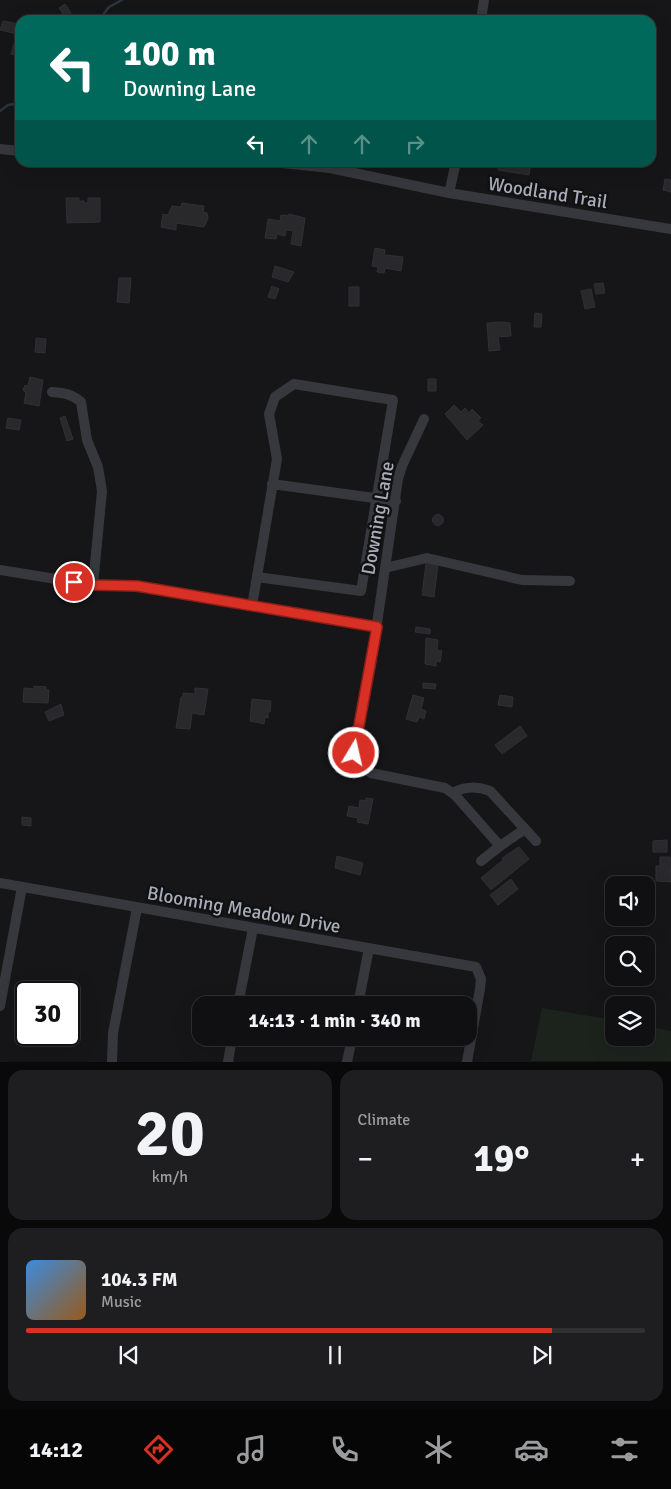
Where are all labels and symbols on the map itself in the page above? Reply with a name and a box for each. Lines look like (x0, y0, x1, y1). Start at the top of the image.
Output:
street label: Woodland Trail (486, 172, 609, 214)
street label: Downing Lane (356, 459, 400, 577)
pin (53, 561, 95, 603)
position arrow (327, 726, 379, 778)
street label: Blooming Meadow Drive (145, 881, 342, 939)
speed limit sign: 30 (15, 981, 80, 1046)

